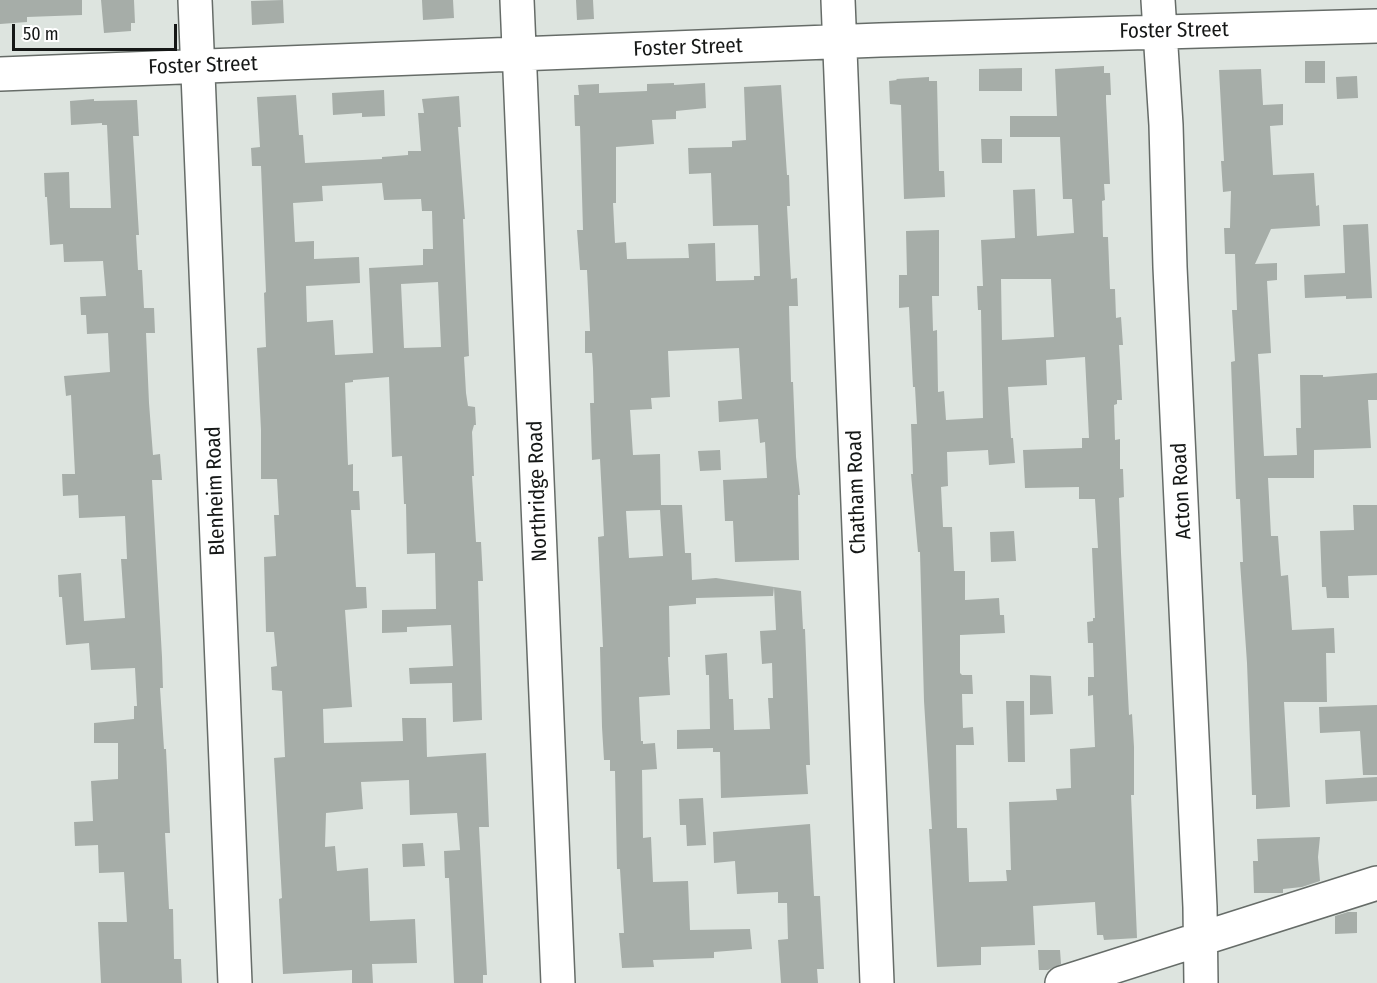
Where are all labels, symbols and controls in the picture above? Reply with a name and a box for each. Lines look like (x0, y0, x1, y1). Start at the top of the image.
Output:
scale bar (15, 12, 180, 50)
street label: Foster Street (1119, 17, 1229, 45)
text: 50 m (23, 23, 59, 45)
street label: Foster Street (633, 34, 743, 62)
street label: Foster Street (148, 52, 258, 80)
street label: Northridge Road (523, 420, 553, 562)
street label: Blenheim Road (201, 426, 231, 556)
street label: Chatham Road (842, 429, 872, 555)
street label: Acton Road (1167, 442, 1197, 540)

